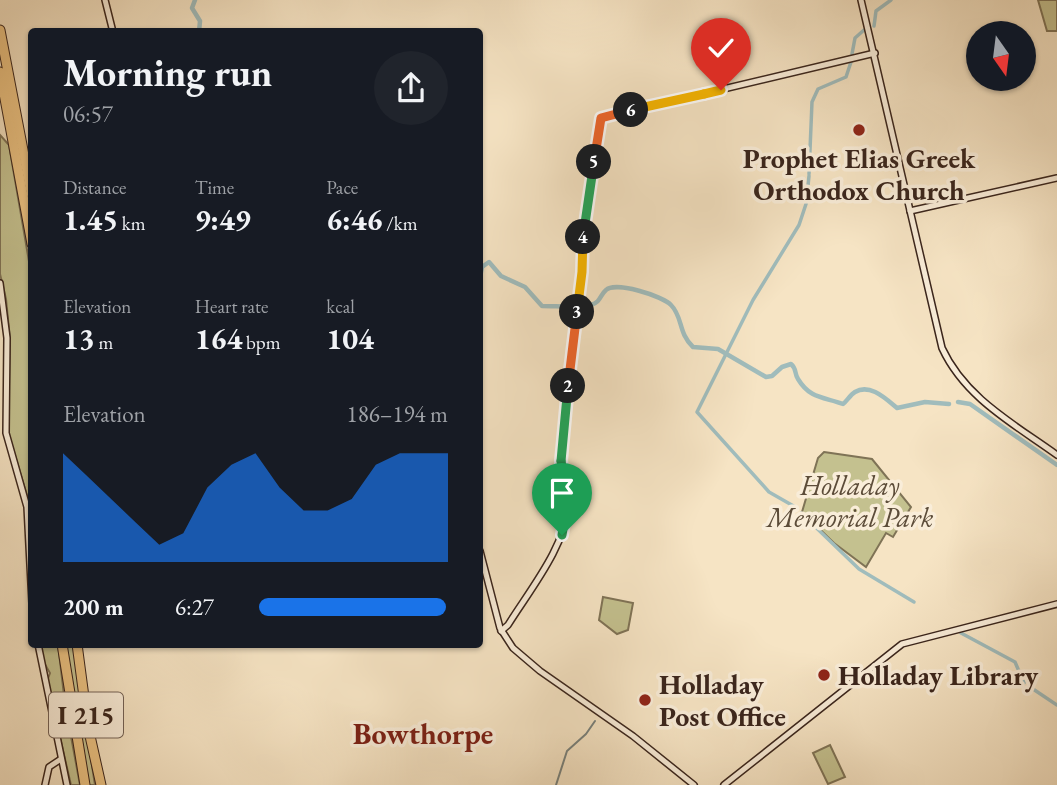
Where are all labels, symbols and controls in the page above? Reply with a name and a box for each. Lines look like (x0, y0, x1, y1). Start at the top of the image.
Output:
pin (691, 18, 751, 90)
north arrow (966, 21, 1036, 91)
map controls (966, 21, 1036, 91)
icon: check (702, 29, 740, 67)
text: Morning run (63, 48, 272, 97)
button: share (374, 51, 448, 125)
pin: 6 (614, 92, 648, 128)
text: 6 (625, 97, 636, 122)
text: 06:57 (63, 99, 113, 129)
marker: Prophet Elias Greek Orthodox Church (851, 122, 867, 138)
place label: Prophet Elias Greek Orthodox Church (743, 140, 976, 208)
pin: 5 (576, 144, 612, 180)
text: 5 (588, 149, 599, 174)
text: Distance (63, 175, 126, 200)
text: Time (195, 175, 234, 200)
text: Pace (326, 175, 358, 200)
text: 1.45 (63, 200, 118, 239)
text: 9:49 (195, 200, 251, 239)
text: 6:46 (326, 200, 382, 239)
text: km (118, 211, 146, 236)
text: /km (382, 211, 417, 236)
pin: 4 (566, 219, 600, 254)
text: 4 (577, 224, 588, 249)
text: Elevation (63, 294, 131, 319)
text: Heart rate (195, 294, 268, 319)
text: kcal (326, 294, 355, 319)
pin: 3 (560, 294, 594, 330)
text: 3 (571, 299, 582, 324)
text: 13 (63, 319, 95, 358)
text: 164 (195, 319, 242, 358)
text: 104 (326, 319, 374, 358)
text: m (95, 330, 113, 355)
text: bpm (242, 330, 281, 355)
pin: 2 (550, 368, 586, 404)
text: 2 (562, 373, 573, 398)
text: Elevation (63, 399, 146, 429)
text: 186–194 m (347, 399, 448, 429)
pin (532, 463, 592, 535)
park label: Holladay Memorial Park (765, 467, 934, 535)
icon: arrive (543, 474, 581, 512)
text: 200 m (63, 592, 124, 622)
text: 6:27 (175, 592, 214, 622)
place label: Holladay Library (838, 657, 1039, 693)
place label: Holladay Post Office (659, 666, 786, 734)
marker: Holladay Library (816, 667, 832, 683)
road number: I 215 (49, 692, 123, 737)
marker: Holladay Post Office (637, 692, 653, 708)
district label: Bowthorpe (353, 714, 493, 753)

